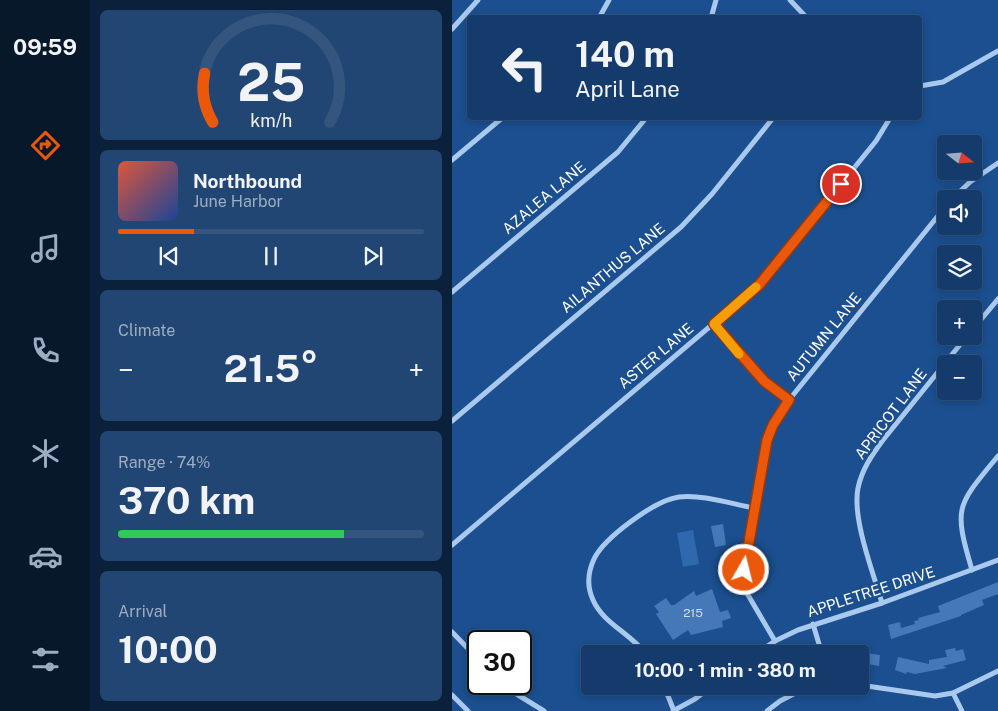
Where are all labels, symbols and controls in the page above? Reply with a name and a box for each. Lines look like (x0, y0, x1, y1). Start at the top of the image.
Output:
text: 09:59 (13, 34, 77, 60)
text: 140 m (575, 34, 675, 75)
icon: left (492, 35, 557, 100)
text: 25 (237, 52, 305, 113)
text: April Lane (575, 76, 680, 102)
text: km/h (250, 110, 292, 131)
icon: directions (28, 128, 63, 163)
north arrow (937, 135, 982, 180)
map controls (937, 135, 982, 400)
street label: AZALEA LANE (499, 158, 589, 237)
pin (820, 163, 862, 205)
text: Northbound (193, 170, 302, 192)
icon: arrive (827, 170, 855, 198)
button: sound (937, 190, 982, 235)
text: June Harbor (193, 192, 283, 211)
street label: AILANTHUS LANE (557, 219, 668, 316)
icon: music (28, 231, 63, 266)
icon: previous (155, 242, 183, 270)
icon: pause (257, 242, 285, 270)
icon: next (359, 242, 387, 270)
button: layers (937, 245, 982, 290)
street label: AUTUMN LANE (783, 289, 864, 384)
button: + (937, 300, 982, 345)
street label: ASTER LANE (615, 319, 697, 392)
text: Climate (118, 321, 175, 340)
icon: phone (28, 333, 63, 368)
text: 21.5° (224, 346, 318, 391)
text: − (118, 353, 134, 386)
text: + (408, 353, 424, 386)
button: − (937, 355, 982, 400)
street label: APRICOT LANE (851, 365, 930, 462)
icon: climate (28, 436, 63, 471)
text: Range · 74% (118, 453, 210, 472)
text: 370 km (118, 478, 255, 523)
icon: car (28, 539, 63, 574)
position arrow (717, 543, 769, 595)
street label: APPLETREE DRIVE (805, 563, 937, 620)
text: Arrival (118, 602, 167, 621)
house number: 215 (683, 606, 703, 620)
text: 10:00 (118, 627, 218, 672)
speed limit sign: 30 (467, 630, 532, 695)
icon: filters (28, 642, 63, 677)
text: 10:00 · 1 min · 380 m (634, 659, 816, 681)

